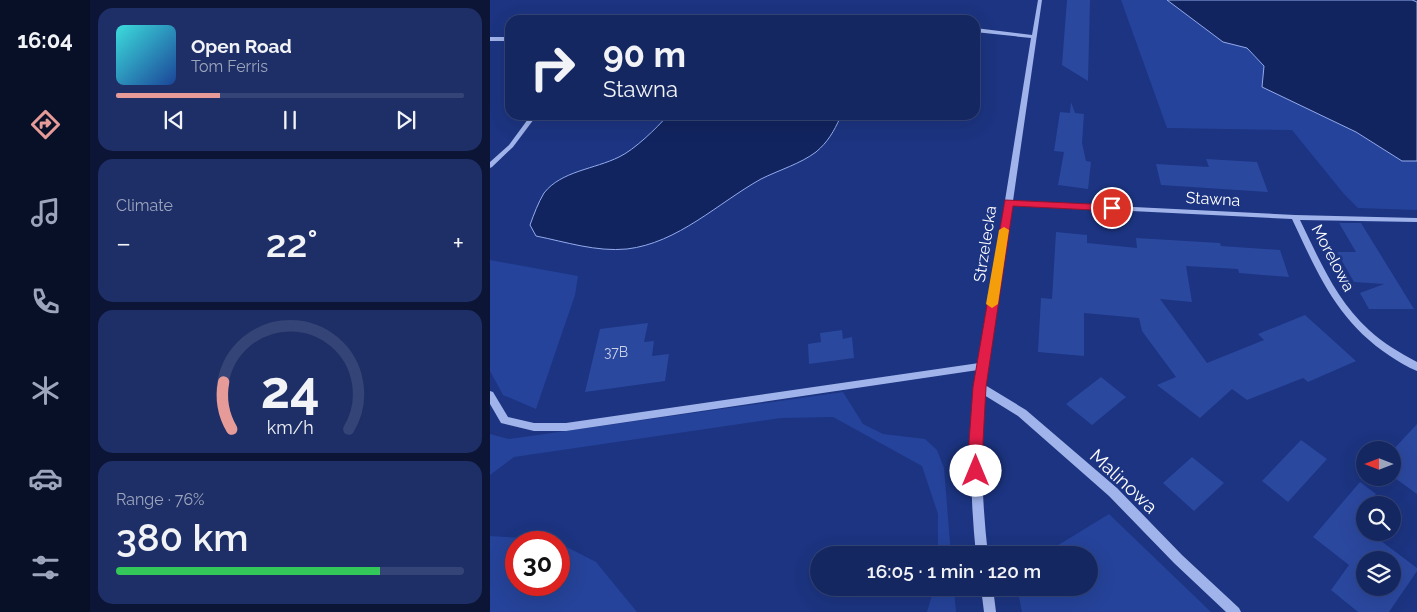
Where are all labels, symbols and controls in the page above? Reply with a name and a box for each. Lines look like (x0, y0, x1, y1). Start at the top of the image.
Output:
text: 16:04 (17, 27, 73, 53)
text: 90 m (603, 34, 686, 75)
text: Open Road (191, 35, 292, 57)
icon: right (520, 35, 585, 100)
text: Tom Ferris (191, 57, 268, 76)
text: Stawna (603, 76, 678, 102)
icon: previous (160, 106, 188, 134)
icon: pause (276, 106, 304, 134)
icon: next (392, 106, 420, 134)
icon: directions (28, 107, 63, 142)
pin (1091, 187, 1133, 229)
street label: Stawna (1185, 188, 1241, 210)
icon: arrive (1098, 194, 1126, 222)
icon: music (28, 195, 63, 230)
text: Climate (116, 196, 173, 215)
street label: Strzelecka (970, 204, 1000, 284)
text: 22° (266, 221, 318, 266)
street label: Morelowa (1307, 221, 1359, 295)
text: − (116, 227, 131, 260)
text: + (452, 227, 464, 260)
icon: phone (28, 284, 63, 319)
house number: 37B (604, 344, 628, 360)
text: 24 (260, 359, 320, 420)
icon: climate (28, 373, 63, 408)
text: km/h (266, 417, 314, 438)
north arrow (1356, 441, 1401, 486)
map controls (1356, 441, 1401, 596)
position arrow (949, 444, 1001, 496)
street label: Malinowa (1086, 444, 1162, 518)
icon: car (28, 461, 63, 496)
text: Range · 76% (116, 490, 204, 509)
button: search (1356, 496, 1401, 541)
text: 380 km (116, 515, 248, 560)
speed limit sign: 30 (505, 531, 570, 596)
icon: filters (28, 550, 63, 585)
button: layers (1356, 551, 1401, 596)
text: 16:05 · 1 min · 120 m (867, 560, 1041, 582)

